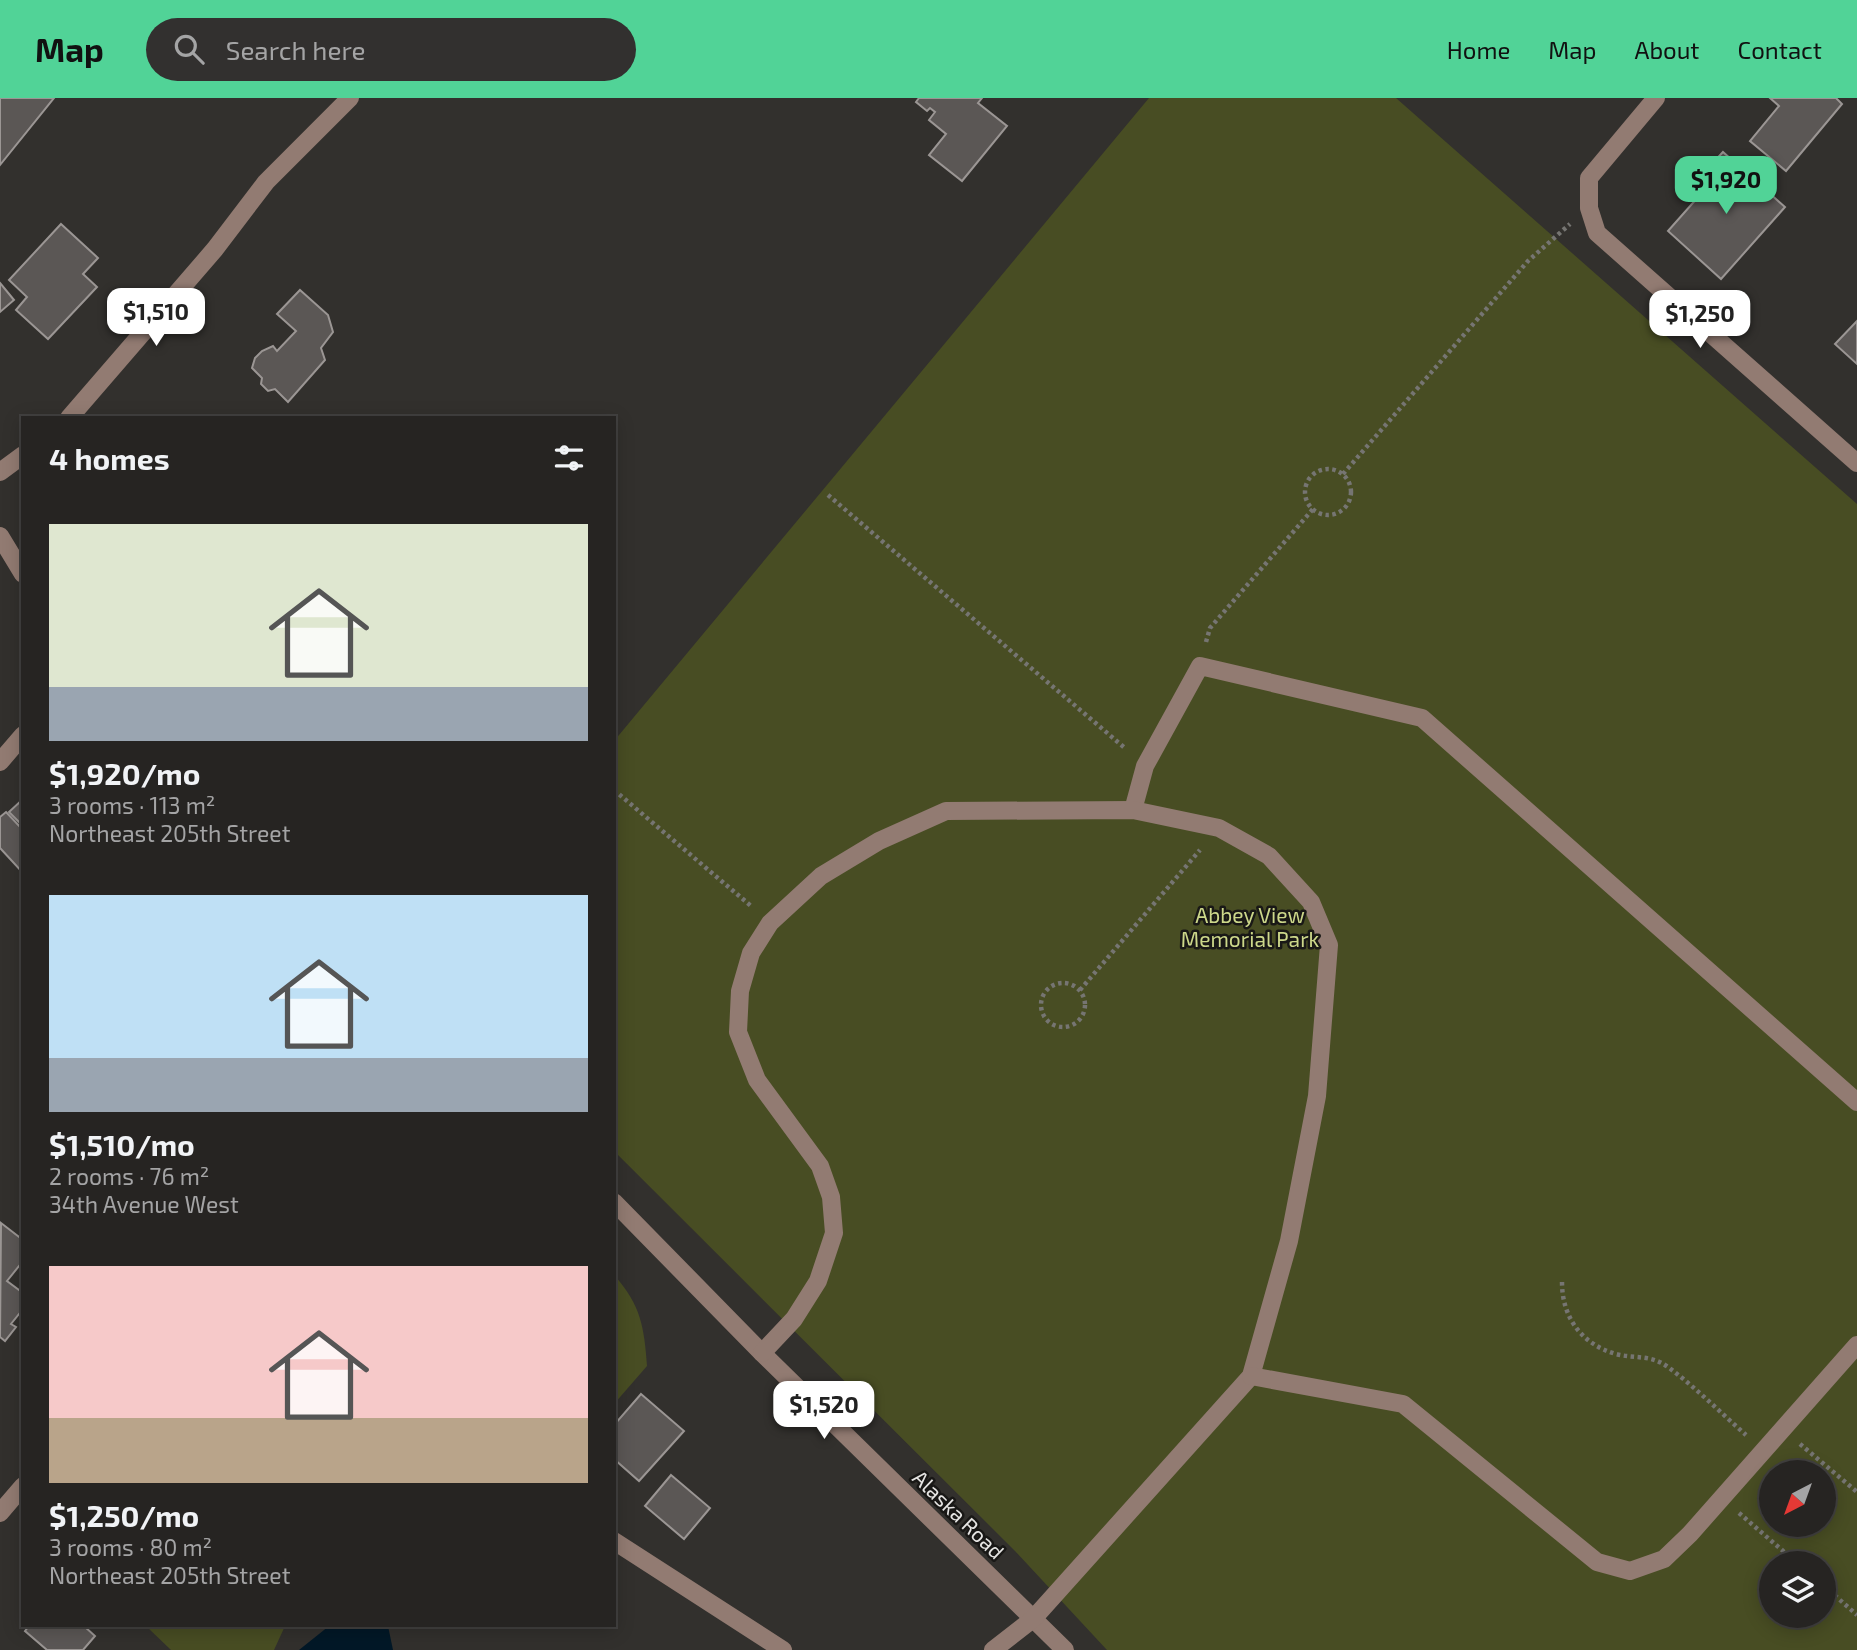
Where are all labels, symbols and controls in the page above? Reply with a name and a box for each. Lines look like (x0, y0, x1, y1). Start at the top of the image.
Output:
search box (146, 18, 636, 81)
text: Map (35, 29, 104, 69)
icon: search (170, 30, 208, 68)
text: Search here (226, 34, 365, 65)
text: Home (1447, 35, 1510, 64)
text: Map (1548, 35, 1596, 64)
text: About (1634, 35, 1700, 64)
text: Contact (1738, 35, 1822, 64)
pin: $1,920 (1669, 156, 1783, 216)
text: $1,920 (1691, 165, 1761, 193)
pin: $1,510 (99, 288, 213, 348)
pin: $1,250 (1643, 290, 1757, 350)
text: $1,510 (123, 297, 189, 325)
text: $1,250 (1665, 299, 1735, 327)
icon: filters (550, 439, 588, 477)
text: 4 homes (49, 440, 170, 476)
icon: home (256, 570, 382, 696)
text: $1,920/mo (49, 755, 200, 791)
text: 3 rooms · 113 m² (49, 791, 215, 819)
text: Northeast 205th Street (49, 819, 290, 847)
park label: Abbey View Memorial Park (1181, 902, 1320, 951)
icon: home (256, 941, 382, 1067)
text: $1,510/mo (49, 1126, 195, 1162)
text: 2 rooms · 76 m² (49, 1162, 209, 1190)
text: 34th Avenue West (49, 1190, 239, 1218)
icon: home (256, 1312, 382, 1438)
pin: $1,520 (767, 1382, 881, 1441)
text: $1,520 (789, 1390, 859, 1418)
north arrow (1759, 1460, 1836, 1536)
map controls (1759, 1460, 1836, 1628)
street label: Alaska Road (908, 1464, 1010, 1564)
text: $1,250/mo (49, 1497, 199, 1533)
text: 3 rooms · 80 m² (49, 1533, 212, 1561)
button: layers (1759, 1551, 1836, 1628)
text: Northeast 205th Street (49, 1561, 290, 1589)

